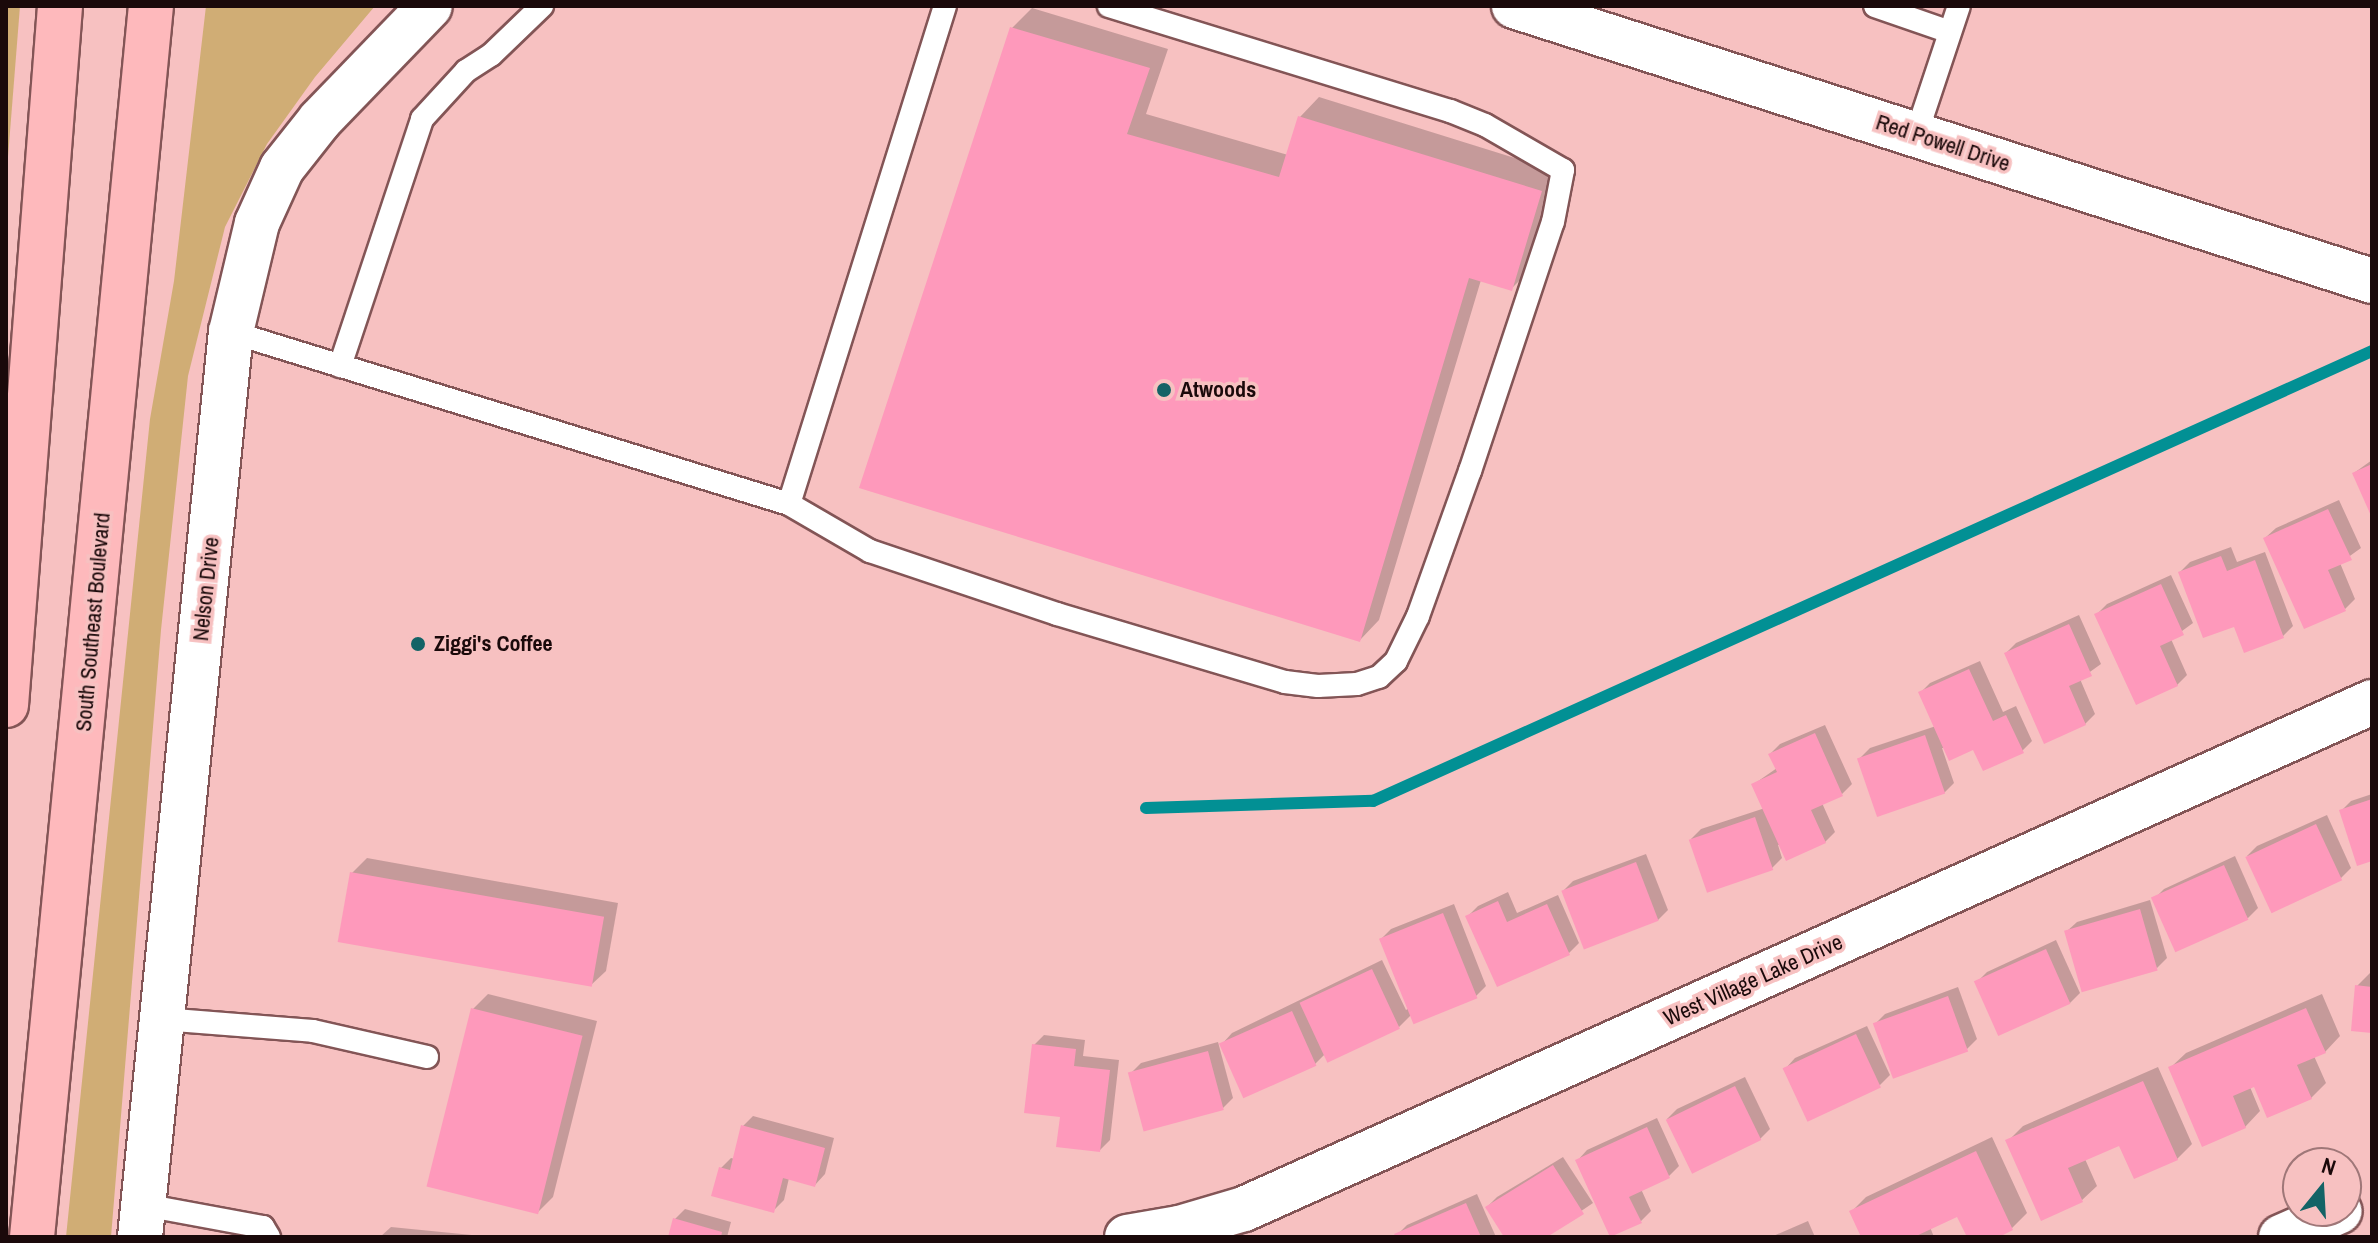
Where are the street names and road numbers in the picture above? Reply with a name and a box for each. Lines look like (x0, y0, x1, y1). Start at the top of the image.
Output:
street label: Red Powell Drive (1873, 109, 2013, 177)
street label: South Southeast Boulevard (70, 511, 116, 733)
street label: Nelson Drive (187, 536, 225, 642)
street label: West Village Lake Drive (1660, 929, 1846, 1031)

